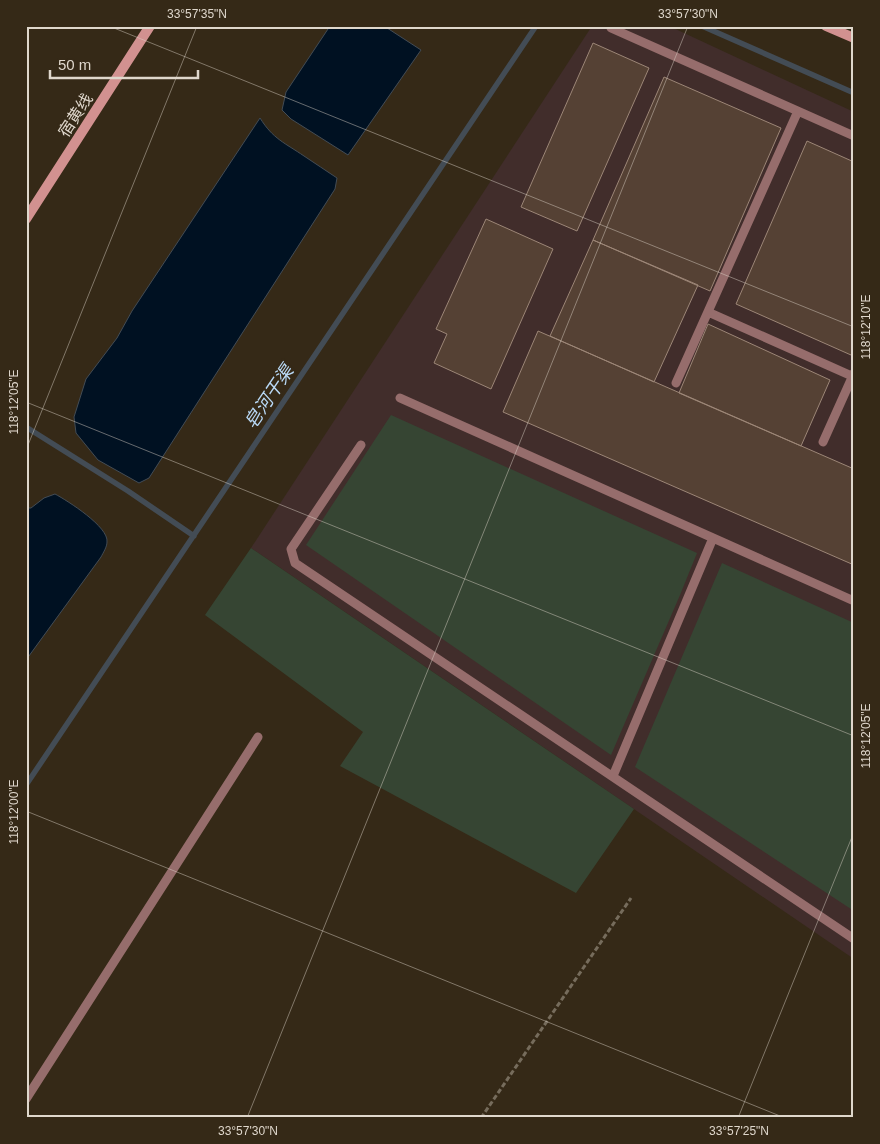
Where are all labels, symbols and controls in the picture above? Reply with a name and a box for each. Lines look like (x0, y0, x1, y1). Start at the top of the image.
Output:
text: 33°57'35"N (167, 7, 227, 21)
text: 33°57'30"N (658, 7, 718, 21)
scale bar (50, 48, 198, 80)
text: 50 m (58, 56, 91, 73)
street label: 宿黄线 (55, 91, 96, 140)
text: 118°12'10"E (859, 294, 873, 360)
water label: 皂河干渠 (241, 359, 299, 432)
text: 118°12'05"E (7, 369, 21, 435)
text: 118°12'05"E (859, 703, 873, 769)
text: 118°12'00"E (7, 779, 21, 845)
text: 33°57'30"N (218, 1124, 278, 1138)
text: 33°57'25"N (709, 1124, 769, 1138)

